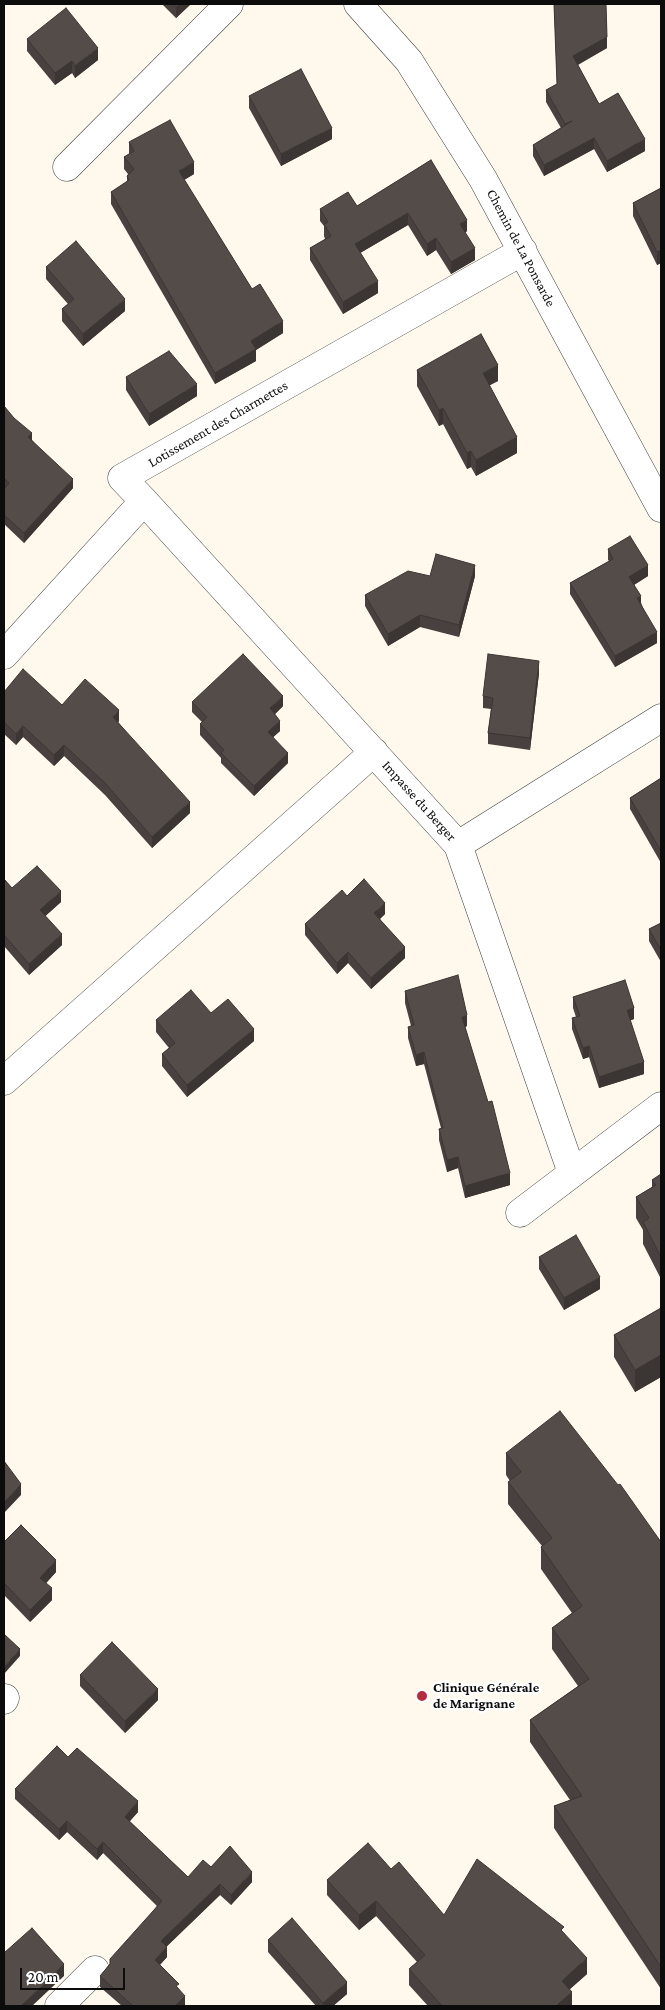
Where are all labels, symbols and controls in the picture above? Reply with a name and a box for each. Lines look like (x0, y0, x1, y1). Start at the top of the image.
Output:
street label: Chemin de La Ponsarde (483, 186, 559, 310)
street label: Lotissement des Charmettes (145, 377, 291, 471)
street label: Impasse du Berger (378, 757, 460, 845)
place label: Clinique Générale de Marignane (433, 1680, 539, 1712)
marker: Clinique Générale de Marignane (415, 1689, 429, 1703)
scale bar (22, 1958, 128, 1990)
text: 20 m (28, 1969, 59, 1985)

